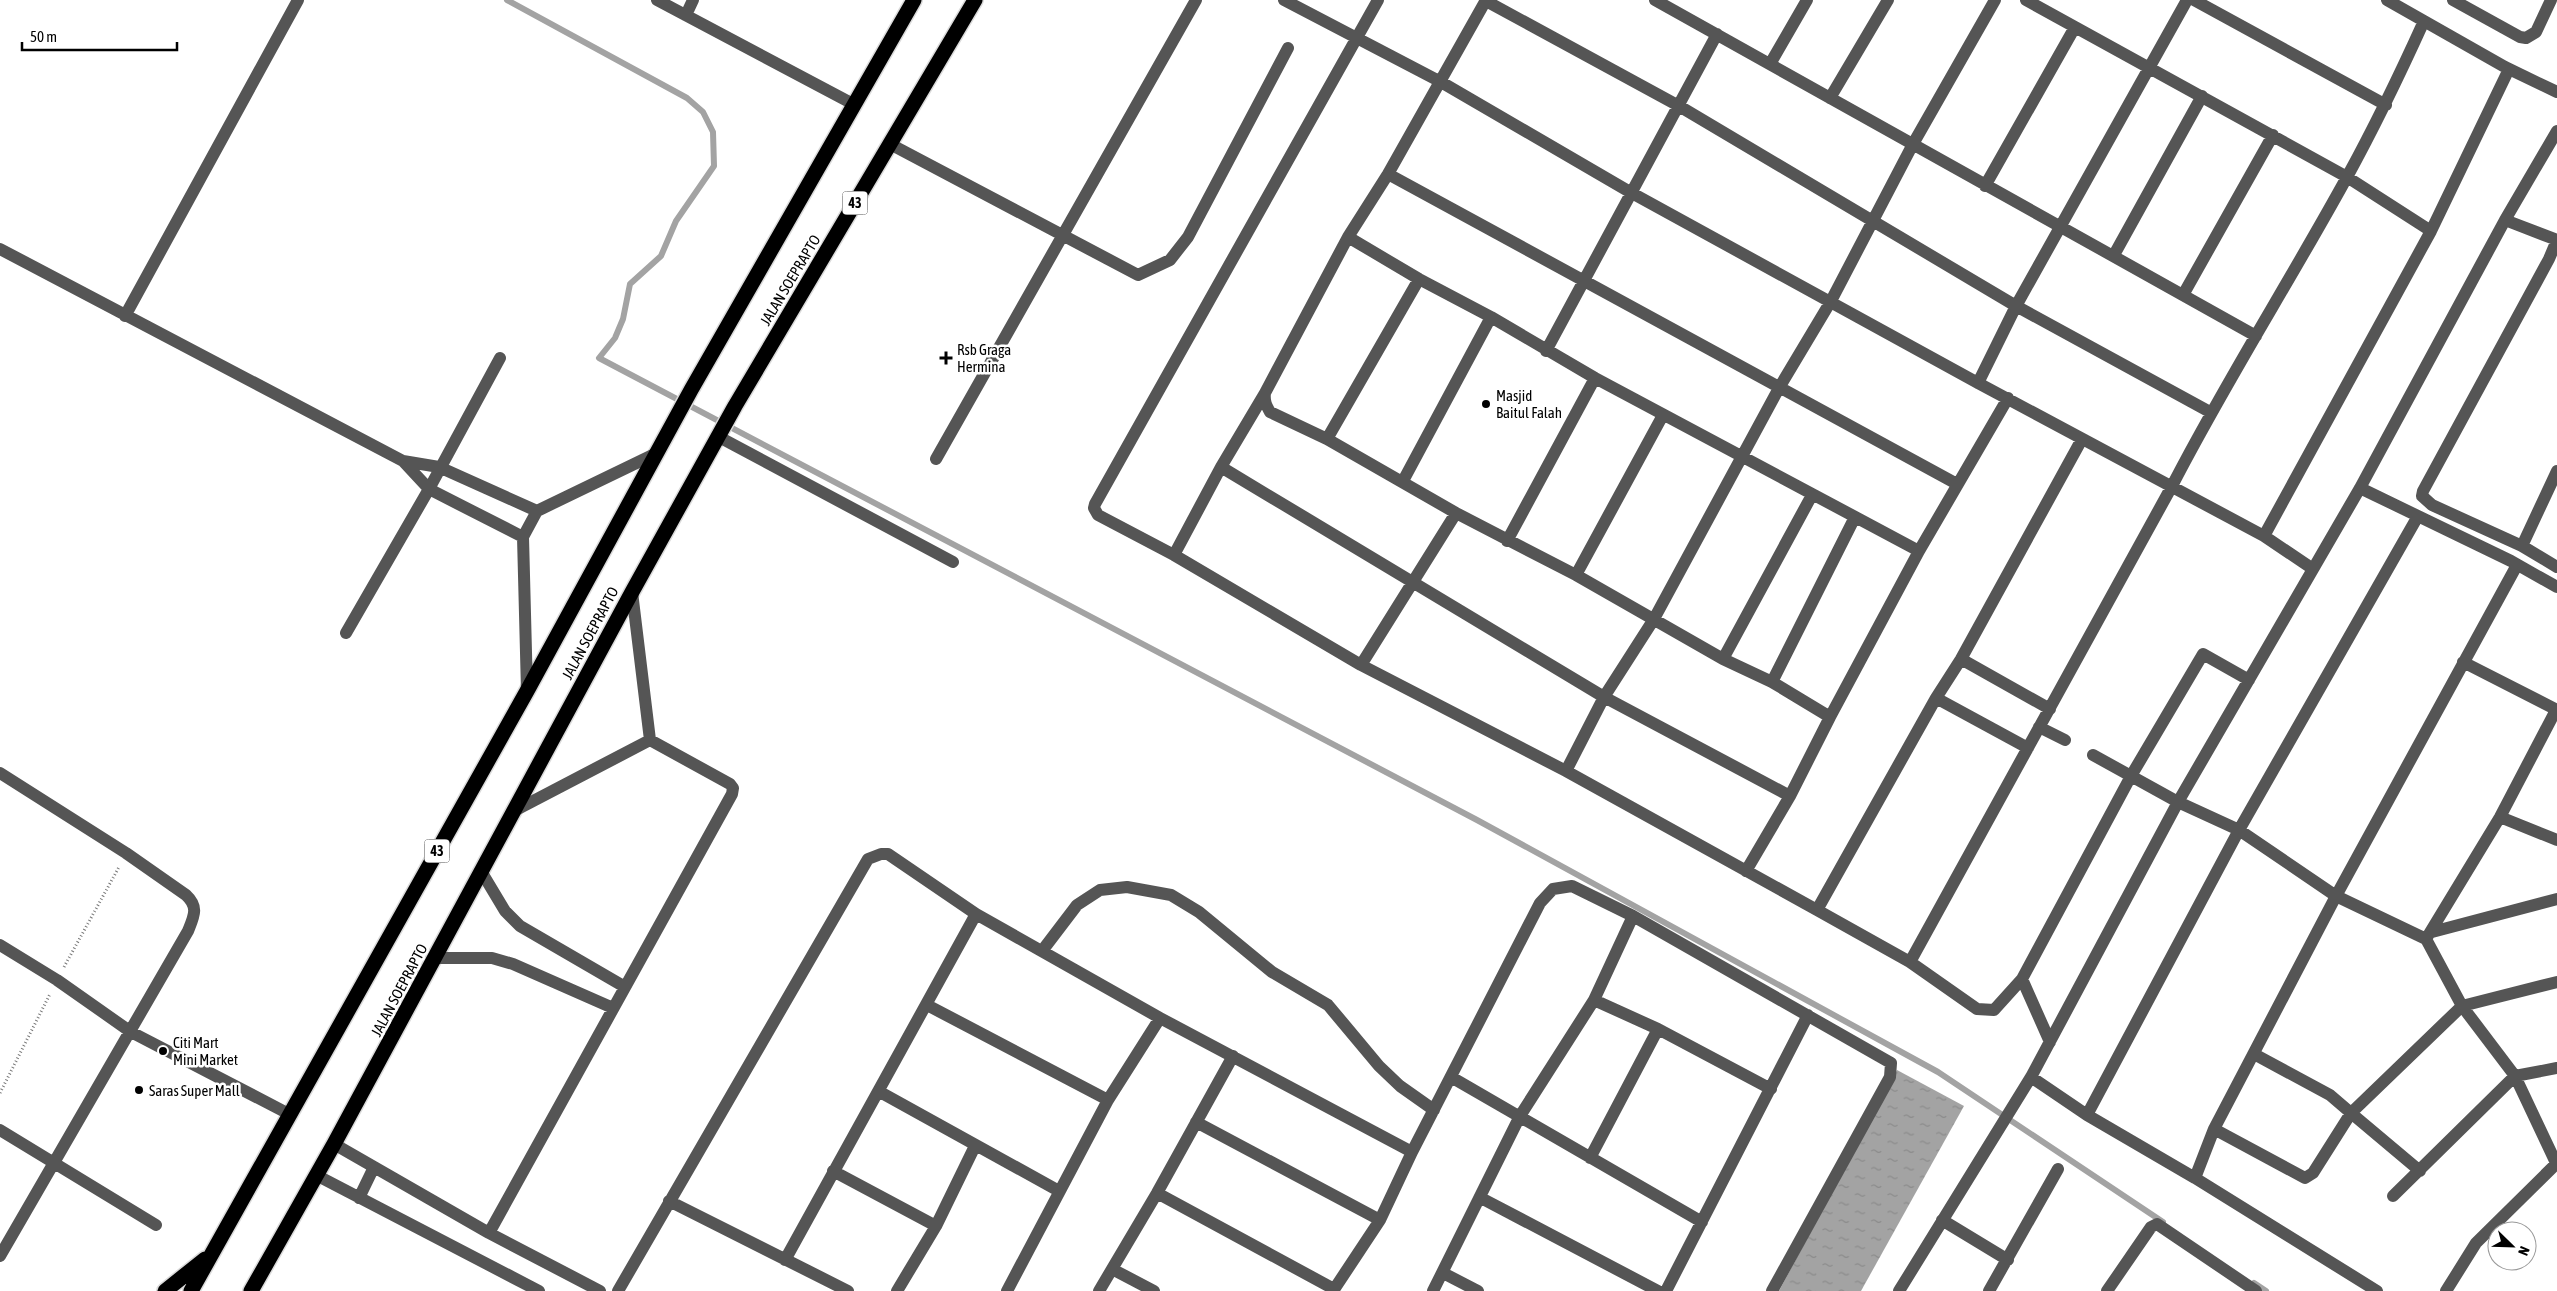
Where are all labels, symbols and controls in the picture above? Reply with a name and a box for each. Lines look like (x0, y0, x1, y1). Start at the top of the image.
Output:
scale bar (22, 20, 178, 52)
text: 50 m (30, 28, 57, 45)
road number: 43 (842, 192, 868, 214)
street label: JALAN SOEPRAPTO (756, 232, 824, 328)
place label: Rsb Graga Hermina (957, 341, 1011, 375)
marker: Rsb Graga Hermina (939, 351, 953, 365)
place label: Masjid Baitul Falah (1496, 387, 1562, 421)
marker: Masjid Baitul Falah (1480, 398, 1492, 410)
street label: JALAN SOEPRAPTO (558, 584, 622, 682)
road number: 43 (424, 839, 450, 862)
street label: JALAN SOEPRAPTO (367, 941, 431, 1039)
place label: Citi Mart Mini Market (173, 1034, 238, 1068)
marker: Citi Mart Mini Market (157, 1045, 169, 1057)
place label: Saras Super Mall (149, 1082, 240, 1099)
marker: Saras Super Mall (133, 1084, 145, 1096)
north arrow (2487, 1221, 2537, 1271)
text: N (2515, 1244, 2533, 1258)

